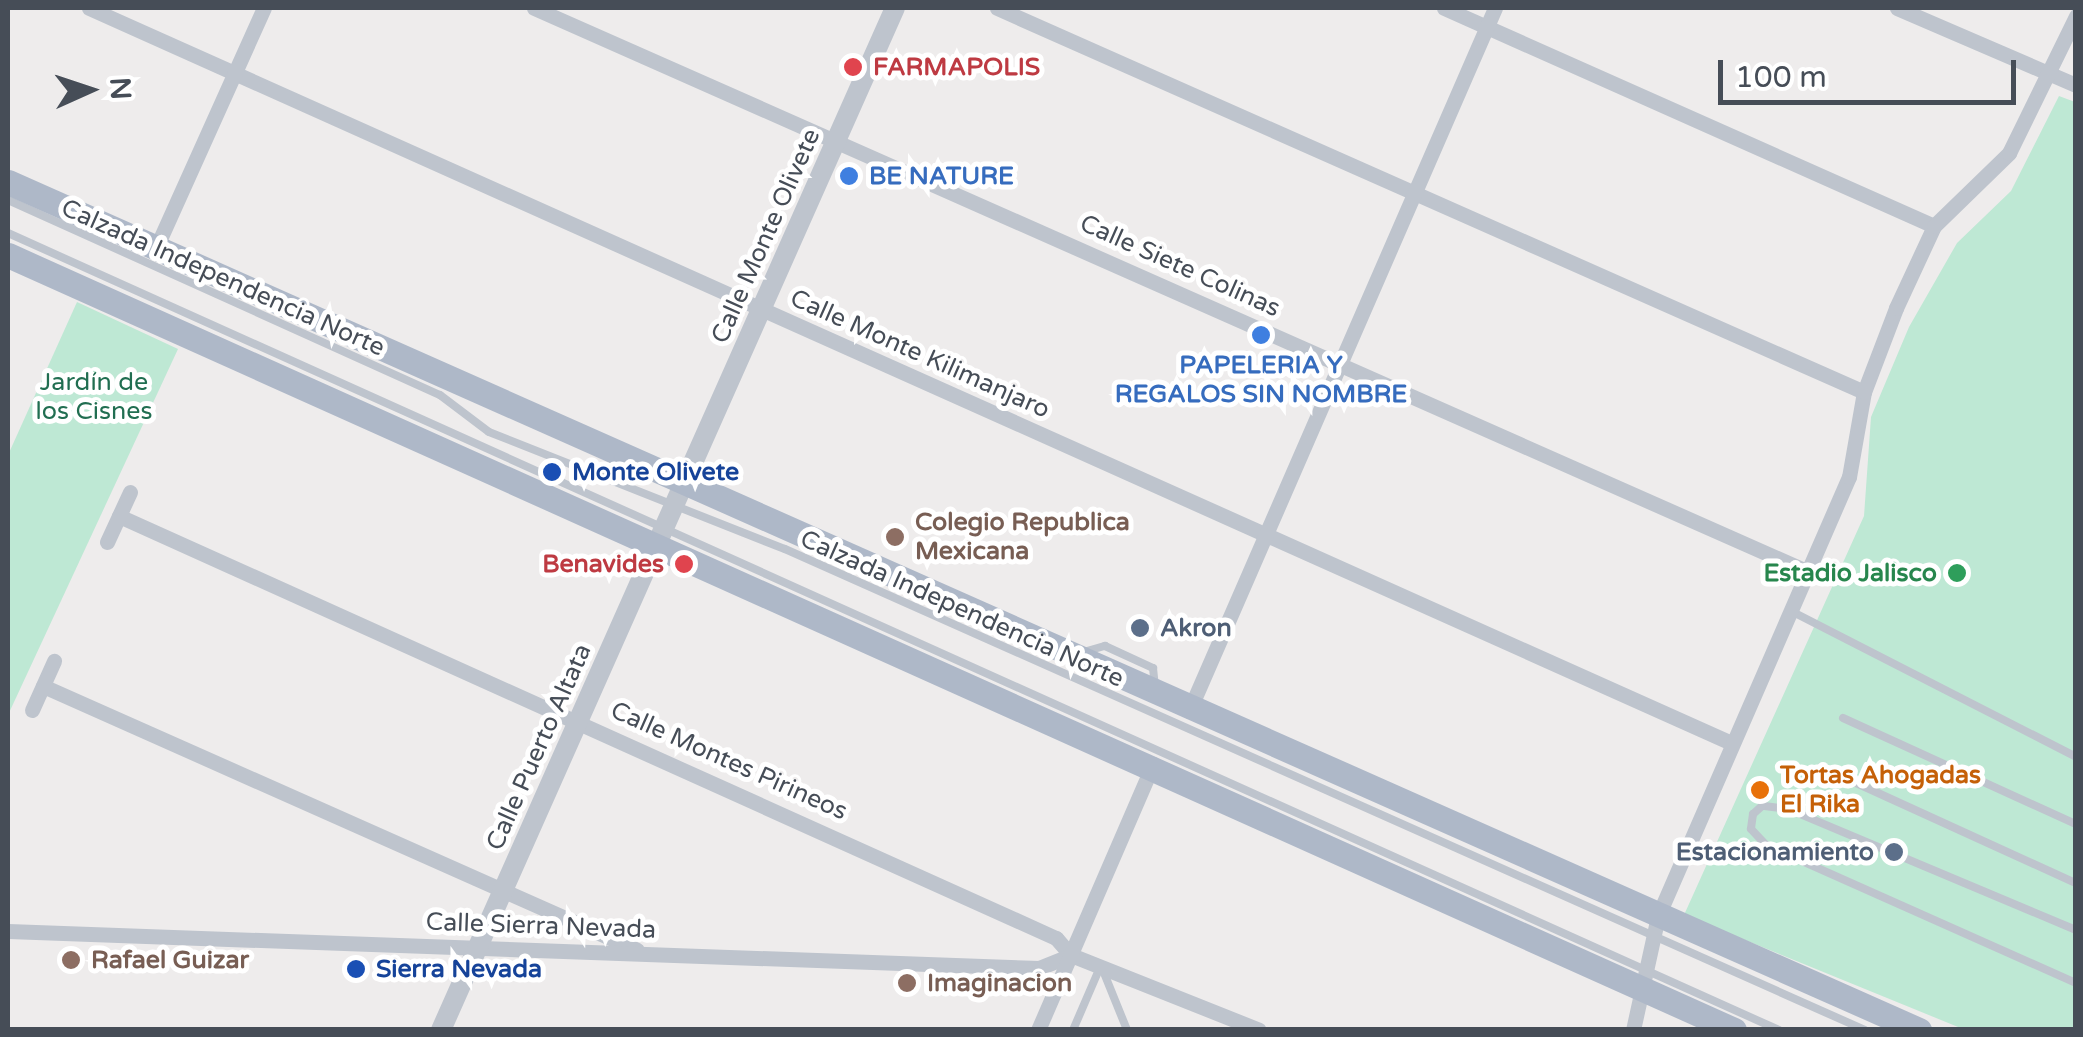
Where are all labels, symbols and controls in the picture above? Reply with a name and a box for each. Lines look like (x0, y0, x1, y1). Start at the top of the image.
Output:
north arrow (40, 40, 140, 140)
scale bar (1723, 40, 2020, 102)
place label: FARMAPOLIS (873, 52, 1040, 82)
marker: FARMAPOLIS (842, 56, 864, 78)
text: 100 m (1735, 59, 1827, 96)
text: N (102, 76, 138, 101)
street label: Calle Monte Olivete (705, 124, 827, 348)
place label: BE NATURE (869, 161, 1014, 191)
marker: BE NATURE (838, 165, 860, 187)
street label: Calzada Independencia Norte (57, 193, 389, 363)
street label: Calle Siete Colinas (1075, 208, 1285, 324)
street label: Calle Monte Kilimanjaro (786, 283, 1054, 425)
marker: PAPELERIA Y REGALOS SIN NOMBRE (1250, 324, 1272, 346)
place label: PAPELERIA Y REGALOS SIN NOMBRE (1115, 351, 1407, 410)
park label: Jardín de los Cisnes (36, 368, 152, 427)
place label: Monte Olivete (572, 457, 739, 487)
marker: Monte Olivete (541, 461, 563, 483)
place label: Colegio Republica Mexicana (915, 508, 1130, 567)
street label: Calzada Independencia Norte (796, 524, 1128, 694)
marker: Colegio Republica Mexicana (884, 526, 906, 548)
place label: Benavides (542, 549, 664, 579)
marker: Benavides (673, 553, 695, 575)
place label: Estadio Jalisco (1763, 558, 1937, 588)
marker: Estadio Jalisco (1946, 562, 1968, 584)
place label: Akron (1160, 613, 1232, 643)
marker: Akron (1129, 617, 1151, 639)
street label: Calle Puerto Altata (480, 639, 598, 855)
street label: Calle Montes Pirineos (606, 695, 852, 827)
place label: Tortas Ahogadas El Rika (1780, 761, 1981, 820)
marker: Tortas Ahogadas El Rika (1749, 779, 1771, 801)
place label: Estacionamiento (1676, 837, 1874, 867)
marker: Estacionamiento (1883, 841, 1905, 863)
street label: Calle Sierra Nevada (425, 907, 657, 945)
place label: Rafael Guizar (91, 945, 249, 975)
marker: Rafael Guizar (60, 949, 82, 971)
place label: Sierra Nevada (376, 954, 542, 984)
marker: Sierra Nevada (345, 958, 367, 980)
place label: Imaginacion (927, 968, 1072, 998)
marker: Imaginacion (896, 972, 918, 994)

